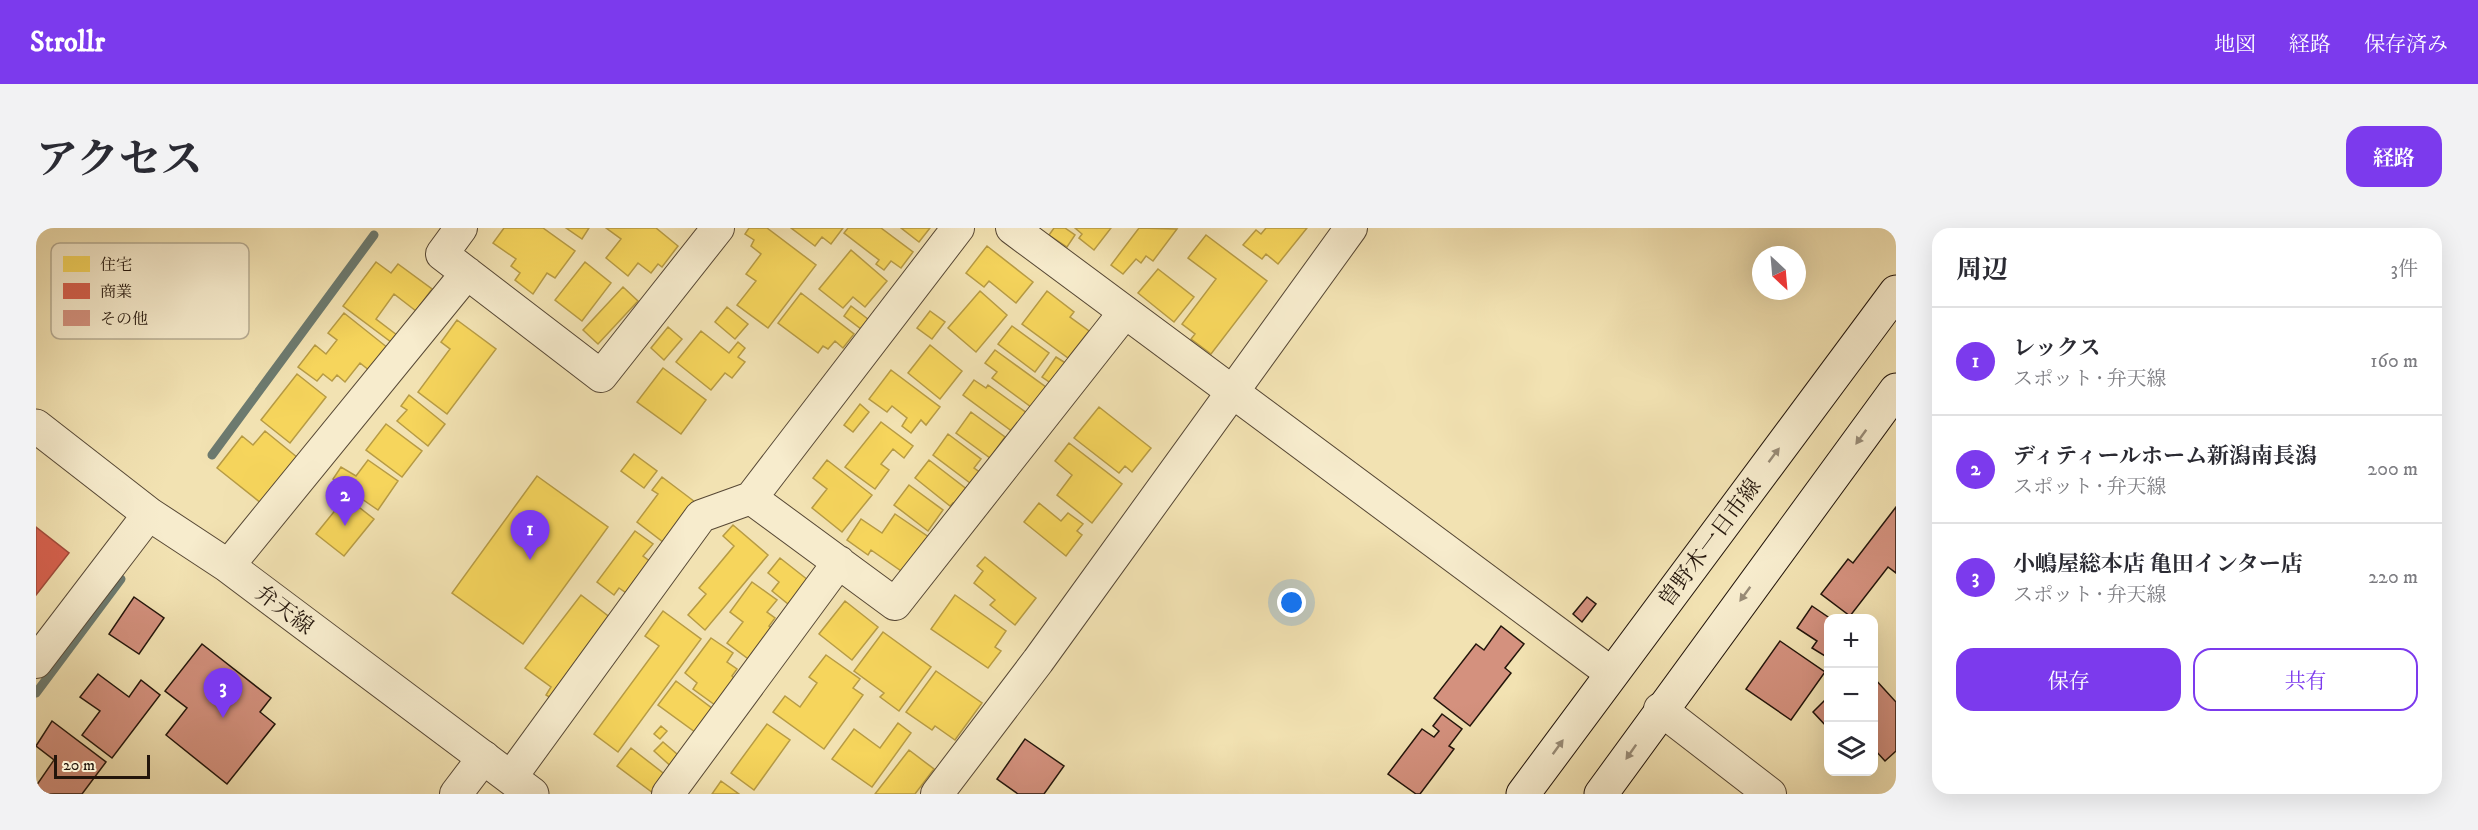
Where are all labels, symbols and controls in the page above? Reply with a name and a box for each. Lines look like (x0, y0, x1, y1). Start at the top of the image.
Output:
text: Strollr (30, 25, 105, 60)
text: 地図 (2214, 32, 2256, 58)
text: 経路 (2289, 32, 2331, 58)
text: 保存済み (2364, 32, 2448, 58)
button: 経路 (2346, 126, 2442, 187)
text: アクセス (36, 135, 203, 187)
legend (51, 243, 249, 339)
north arrow (1752, 246, 1806, 300)
text: 周辺 (1956, 254, 2008, 287)
text: 住宅 (100, 255, 132, 275)
text: 3件 (2391, 257, 2418, 282)
text: 商業 (100, 282, 132, 302)
text: その他 (100, 309, 148, 329)
text: レックス (2013, 335, 2101, 362)
text: 1 (1972, 349, 1979, 374)
text: 160 m (2370, 349, 2418, 374)
text: スポット · 弁天線 (2013, 367, 2166, 392)
one-way arrow (1855, 429, 1867, 445)
text: ディティールホーム新潟南長潟 (2013, 443, 2317, 470)
one-way arrow (1768, 447, 1780, 463)
text: 2 (1971, 457, 1980, 482)
text: 200 m (2367, 457, 2418, 482)
street label: 曽野木一日市線 (1653, 473, 1767, 613)
text: スポット · 弁天線 (2013, 475, 2166, 500)
pin: 2 (326, 476, 364, 526)
pin: 1 (510, 510, 550, 560)
text: 小嶋屋総本店 亀田インター店 (2013, 551, 2303, 578)
text: 3 (1972, 565, 1979, 590)
text: 220 m (2368, 565, 2418, 590)
street label: 弁天線 (250, 580, 319, 641)
text: スポット · 弁天線 (2013, 583, 2166, 608)
one-way arrow (1740, 587, 1752, 602)
your location (1277, 588, 1306, 617)
map controls (1824, 614, 1878, 776)
button: + (1824, 614, 1878, 668)
button: 保存 (1956, 648, 2181, 711)
button: 共有 (2193, 648, 2418, 711)
pin: 3 (204, 668, 243, 718)
button: − (1824, 668, 1878, 722)
button: layers (1824, 722, 1878, 776)
one-way arrow (1552, 739, 1564, 755)
one-way arrow (1625, 743, 1637, 759)
scale bar (54, 752, 150, 780)
text: 20 m (63, 755, 95, 775)

